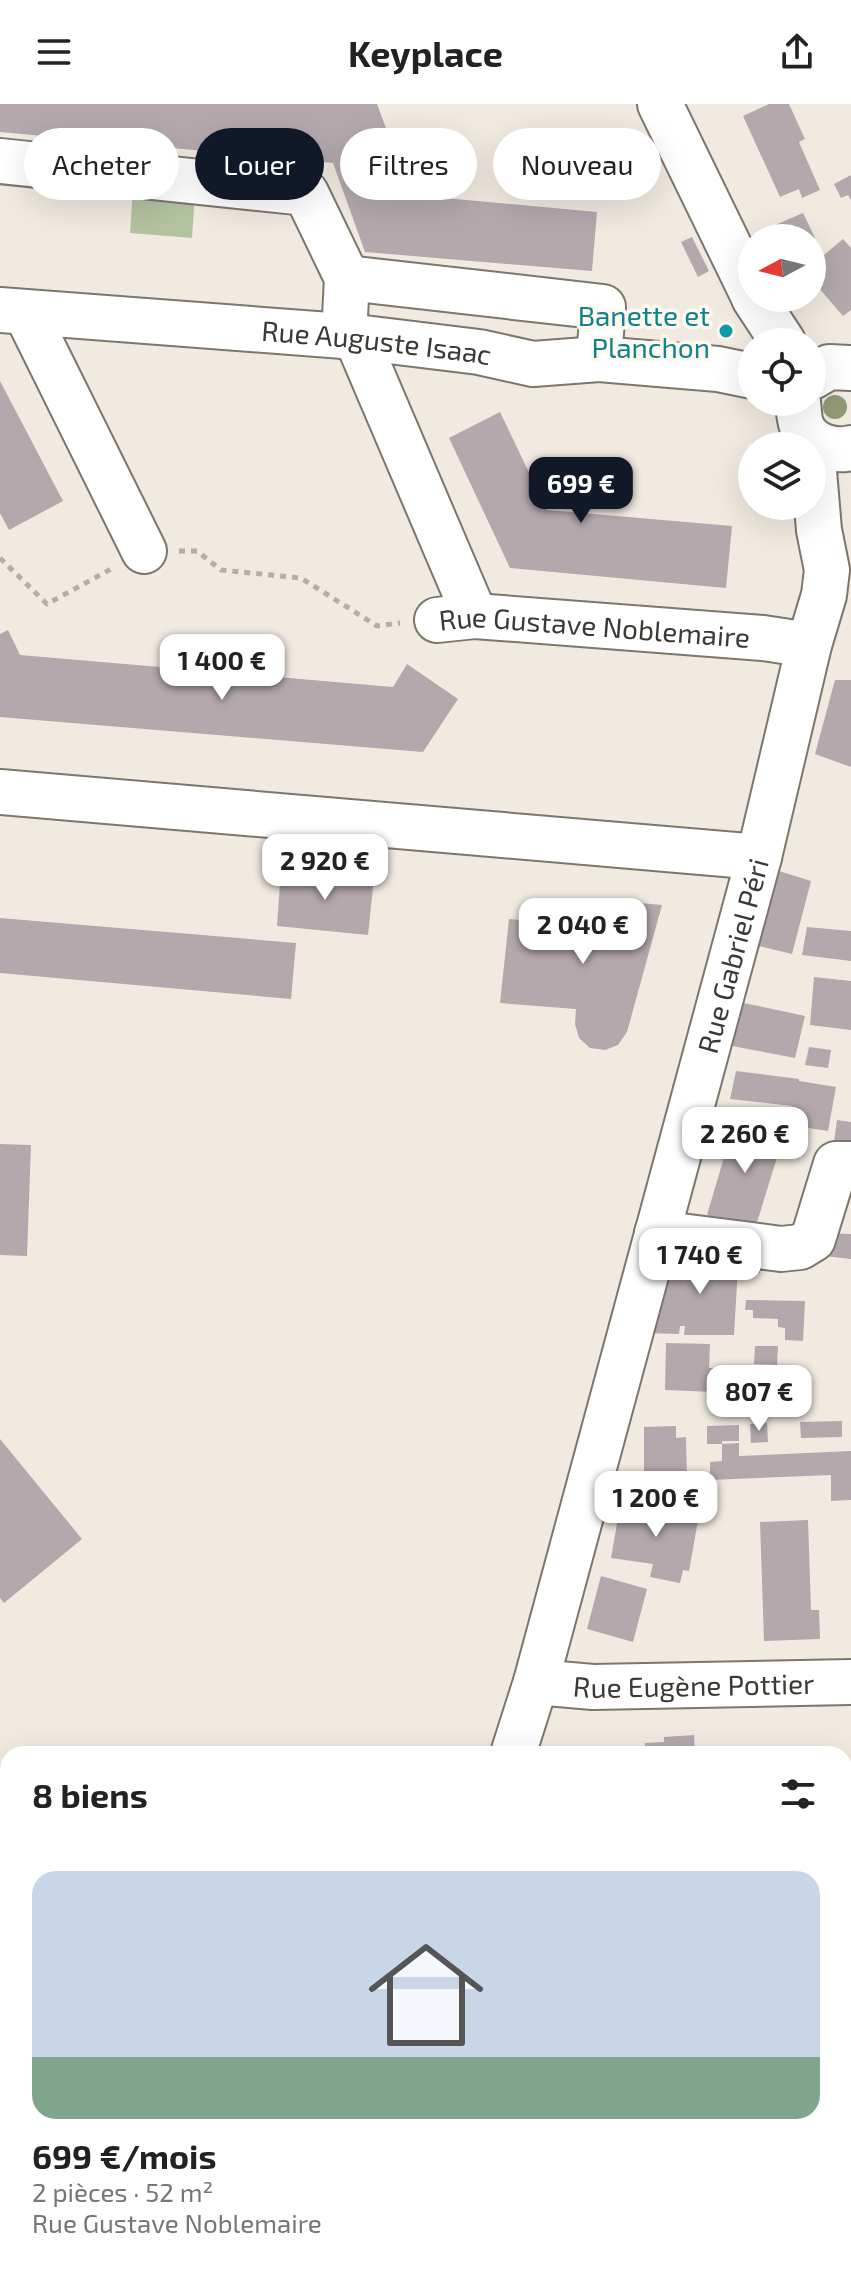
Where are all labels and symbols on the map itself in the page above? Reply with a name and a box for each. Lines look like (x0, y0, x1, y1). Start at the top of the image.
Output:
north arrow (738, 224, 826, 312)
place label: Banette et Planchon (578, 298, 710, 364)
street label: Rue Auguste Isaac (260, 313, 495, 371)
marker: Banette et Planchon (717, 322, 735, 340)
pin: 699 € (525, 457, 637, 525)
street label: Rue Gustave Noblemaire (437, 599, 751, 654)
pin: 1 400 € (148, 634, 296, 702)
pin: 2 920 € (251, 834, 399, 902)
street label: Rue Gabriel Péri (690, 855, 775, 1057)
pin: 2 040 € (509, 898, 657, 966)
pin: 2 260 € (671, 1107, 819, 1175)
pin: 1 740 € (626, 1228, 774, 1296)
pin: 807 € (703, 1365, 815, 1433)
pin: 1 200 € (582, 1471, 730, 1539)
street label: Rue Eugène Pottier (572, 1666, 815, 1704)

